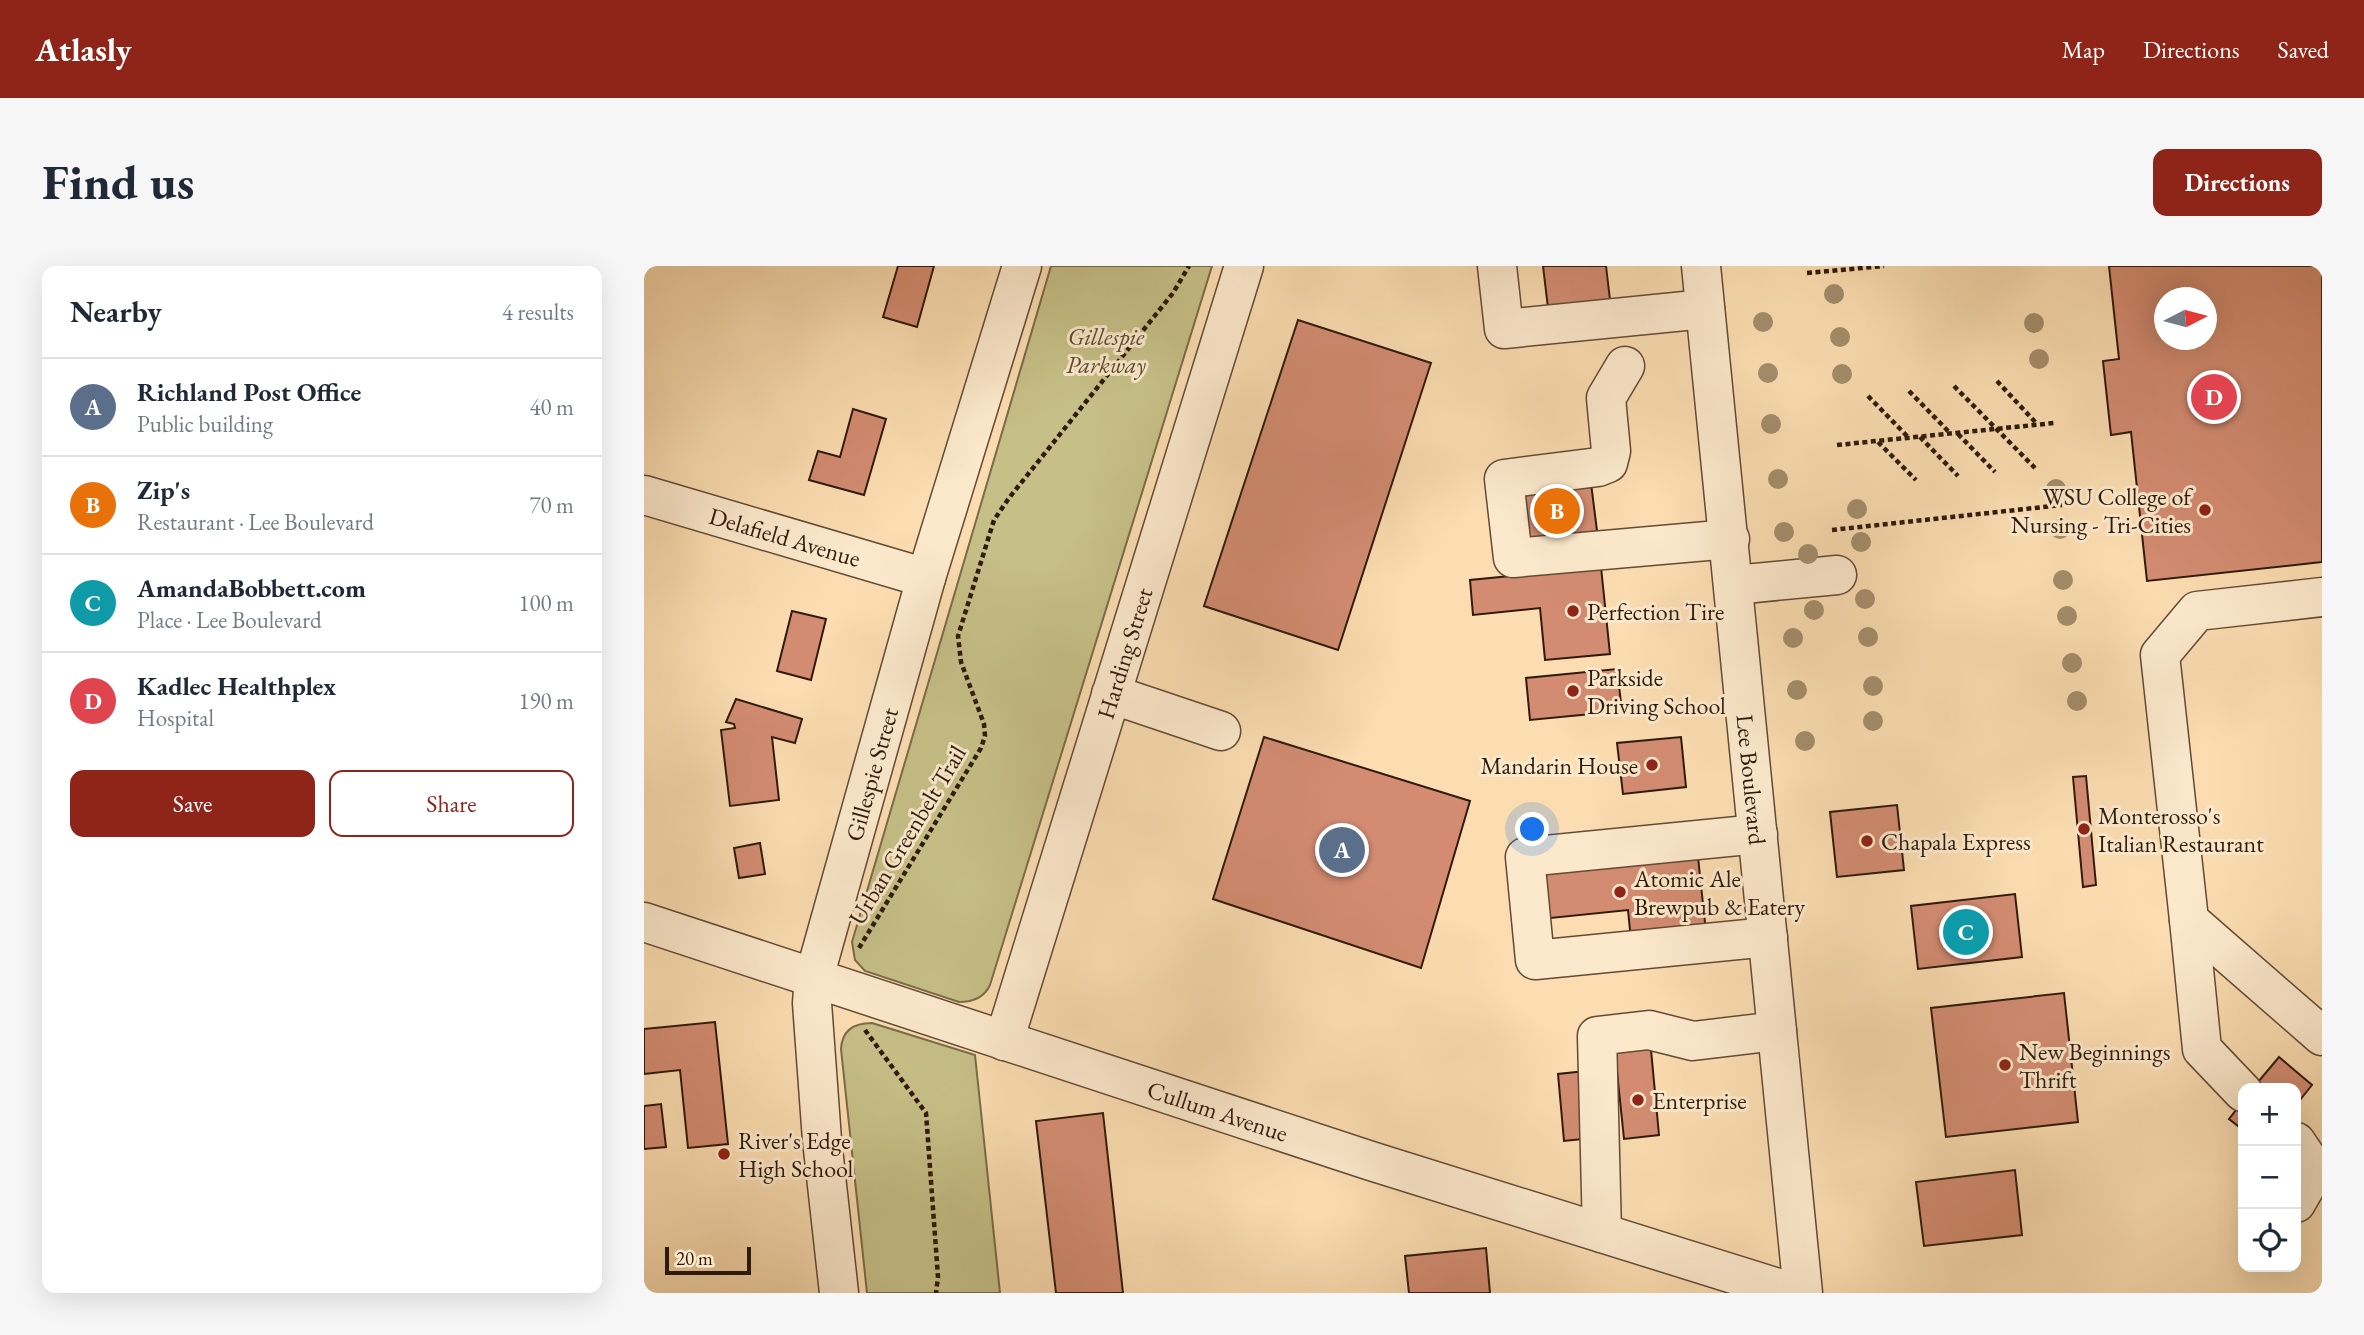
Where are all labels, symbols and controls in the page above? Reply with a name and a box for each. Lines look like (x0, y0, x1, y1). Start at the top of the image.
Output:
text: Atlasly (35, 28, 132, 71)
text: Map (2062, 34, 2105, 65)
text: Directions (2143, 34, 2240, 65)
text: Saved (2278, 34, 2329, 65)
button: Directions (2153, 149, 2322, 216)
text: Find us (42, 150, 194, 214)
north arrow (2154, 287, 2217, 350)
text: Nearby (70, 292, 162, 331)
text: 4 results (502, 297, 574, 327)
park label: Gillespie Parkway (1066, 321, 1146, 380)
pin: D (2191, 371, 2237, 423)
text: Richland Post Office (137, 375, 361, 409)
text: A (85, 392, 101, 422)
text: 40 m (529, 392, 574, 422)
text: Public building (137, 409, 273, 439)
text: Zip's (137, 473, 190, 507)
place label: WSU College of Nursing - Tri-Cities (2011, 481, 2194, 540)
pin: B (1534, 485, 1580, 537)
text: B (86, 490, 100, 520)
text: 70 m (529, 490, 574, 520)
street label: Delafield Avenue (706, 500, 864, 573)
marker: WSU College of Nursing - Tri-Cities (2197, 502, 2213, 518)
text: Restaurant · Lee Boulevard (137, 507, 374, 537)
text: AmandaBobbett.com (137, 571, 366, 605)
street label: Harding Street (1089, 583, 1159, 723)
text: C (85, 588, 101, 618)
text: 100 m (518, 588, 574, 618)
place label: Perfection Tire (1587, 596, 1724, 627)
marker: Perfection Tire (1565, 603, 1581, 619)
text: Place · Lee Boulevard (137, 605, 322, 635)
place label: Parkside Driving School (1587, 662, 1726, 721)
text: Kadlec Healthplex (137, 669, 336, 703)
marker: Parkside Driving School (1565, 683, 1581, 699)
text: D (84, 686, 102, 716)
text: 190 m (518, 686, 574, 716)
text: Hospital (137, 703, 214, 733)
street label: Gillespie Street (838, 703, 905, 845)
street label: Lee Boulevard (1730, 713, 1774, 847)
street label: Urban Greenbelt Trail (841, 739, 973, 930)
place label: Mandarin House (1480, 750, 1638, 781)
marker: Mandarin House (1644, 757, 1660, 773)
button: Save (70, 770, 315, 837)
button: Share (329, 770, 574, 837)
place label: Monterosso's Italian Restaurant (2098, 800, 2264, 859)
your location (1515, 812, 1549, 846)
marker: Monterosso's Italian Restaurant (2076, 821, 2092, 837)
pin: A (1319, 824, 1365, 876)
place label: Chapala Express (1881, 826, 2031, 857)
marker: Chapala Express (1859, 833, 1875, 849)
place label: Atomic Ale Brewpub & Eatery (1633, 863, 1806, 922)
marker: Atomic Ale Brewpub & Eatery (1612, 884, 1628, 900)
pin: C (1943, 906, 1989, 958)
place label: New Beginnings Thrift (2019, 1036, 2170, 1095)
marker: New Beginnings Thrift (1997, 1057, 2013, 1073)
street label: Cullum Avenue (1143, 1073, 1292, 1148)
map controls (2238, 1083, 2301, 1272)
button: + (2238, 1083, 2301, 1146)
place label: Enterprise (1652, 1085, 1747, 1116)
marker: Enterprise (1630, 1092, 1646, 1108)
place label: River's Edge High School (738, 1125, 854, 1184)
marker: River's Edge High School (716, 1146, 732, 1162)
button: − (2238, 1146, 2301, 1209)
button: locate (2238, 1209, 2301, 1272)
scale bar (665, 1244, 751, 1276)
text: 20 m (676, 1246, 713, 1271)

